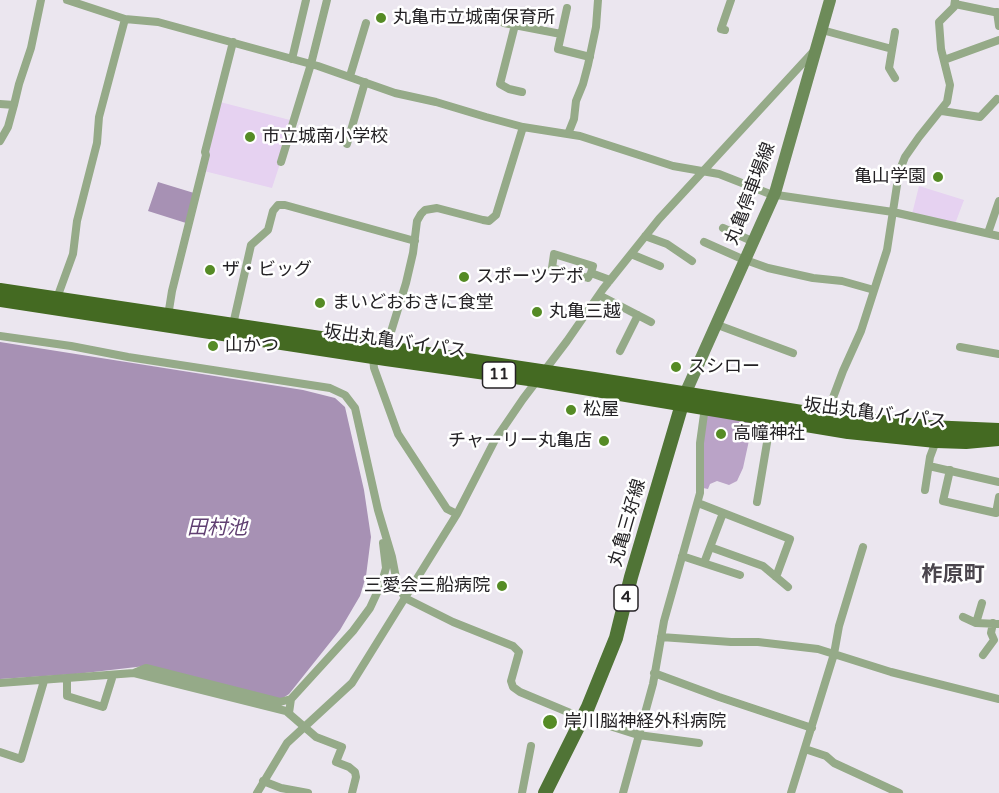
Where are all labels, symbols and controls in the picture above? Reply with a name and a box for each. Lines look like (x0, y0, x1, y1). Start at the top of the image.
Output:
place label: 丸亀市立城南保育所 (393, 7, 555, 29)
marker: 丸亀市立城南保育所 (374, 11, 388, 25)
place label: 市立城南小学校 (262, 126, 388, 148)
marker: 市立城南小学校 (243, 130, 257, 144)
street label: 丸亀停車場線 (722, 140, 780, 248)
place label: 亀山学園 (854, 166, 926, 188)
marker: 亀山学園 (931, 170, 945, 184)
place label: ザ・ビッグ (222, 259, 312, 281)
marker: ザ・ビッグ (203, 263, 217, 277)
place label: スポーツデポ (476, 266, 584, 288)
marker: スポーツデポ (457, 270, 471, 284)
place label: まいどおおきに食堂 (332, 292, 494, 314)
marker: まいどおおきに食堂 (313, 296, 327, 310)
place label: 丸亀三越 (549, 301, 621, 323)
marker: 丸亀三越 (530, 305, 544, 319)
street label: 坂出丸亀バイパス (322, 321, 468, 363)
place label: 山かつ (225, 335, 279, 357)
marker: 山かつ (206, 339, 220, 353)
place label: スシロー (688, 356, 760, 378)
marker: スシロー (669, 360, 683, 374)
road number: 11 (482, 362, 516, 388)
street label: 坂出丸亀バイパス (802, 395, 948, 433)
place label: 松屋 (583, 399, 619, 421)
marker: 松屋 (564, 403, 578, 417)
place label: 高幢神社 (733, 423, 805, 445)
marker: 高幢神社 (714, 427, 728, 441)
place label: チャーリー丸亀店 (448, 430, 592, 452)
marker: チャーリー丸亀店 (597, 434, 611, 448)
street label: 丸亀三好線 (605, 477, 651, 569)
water label: 田村池 (187, 517, 247, 541)
district label: 柞原町 (922, 562, 984, 588)
place label: 三愛会三船病院 (364, 575, 490, 597)
marker: 三愛会三船病院 (495, 579, 509, 593)
road number: 4 (614, 585, 638, 611)
place label: 岸川脳神経外科病院 (564, 711, 726, 733)
marker: 岸川脳神経外科病院 (541, 713, 559, 731)

